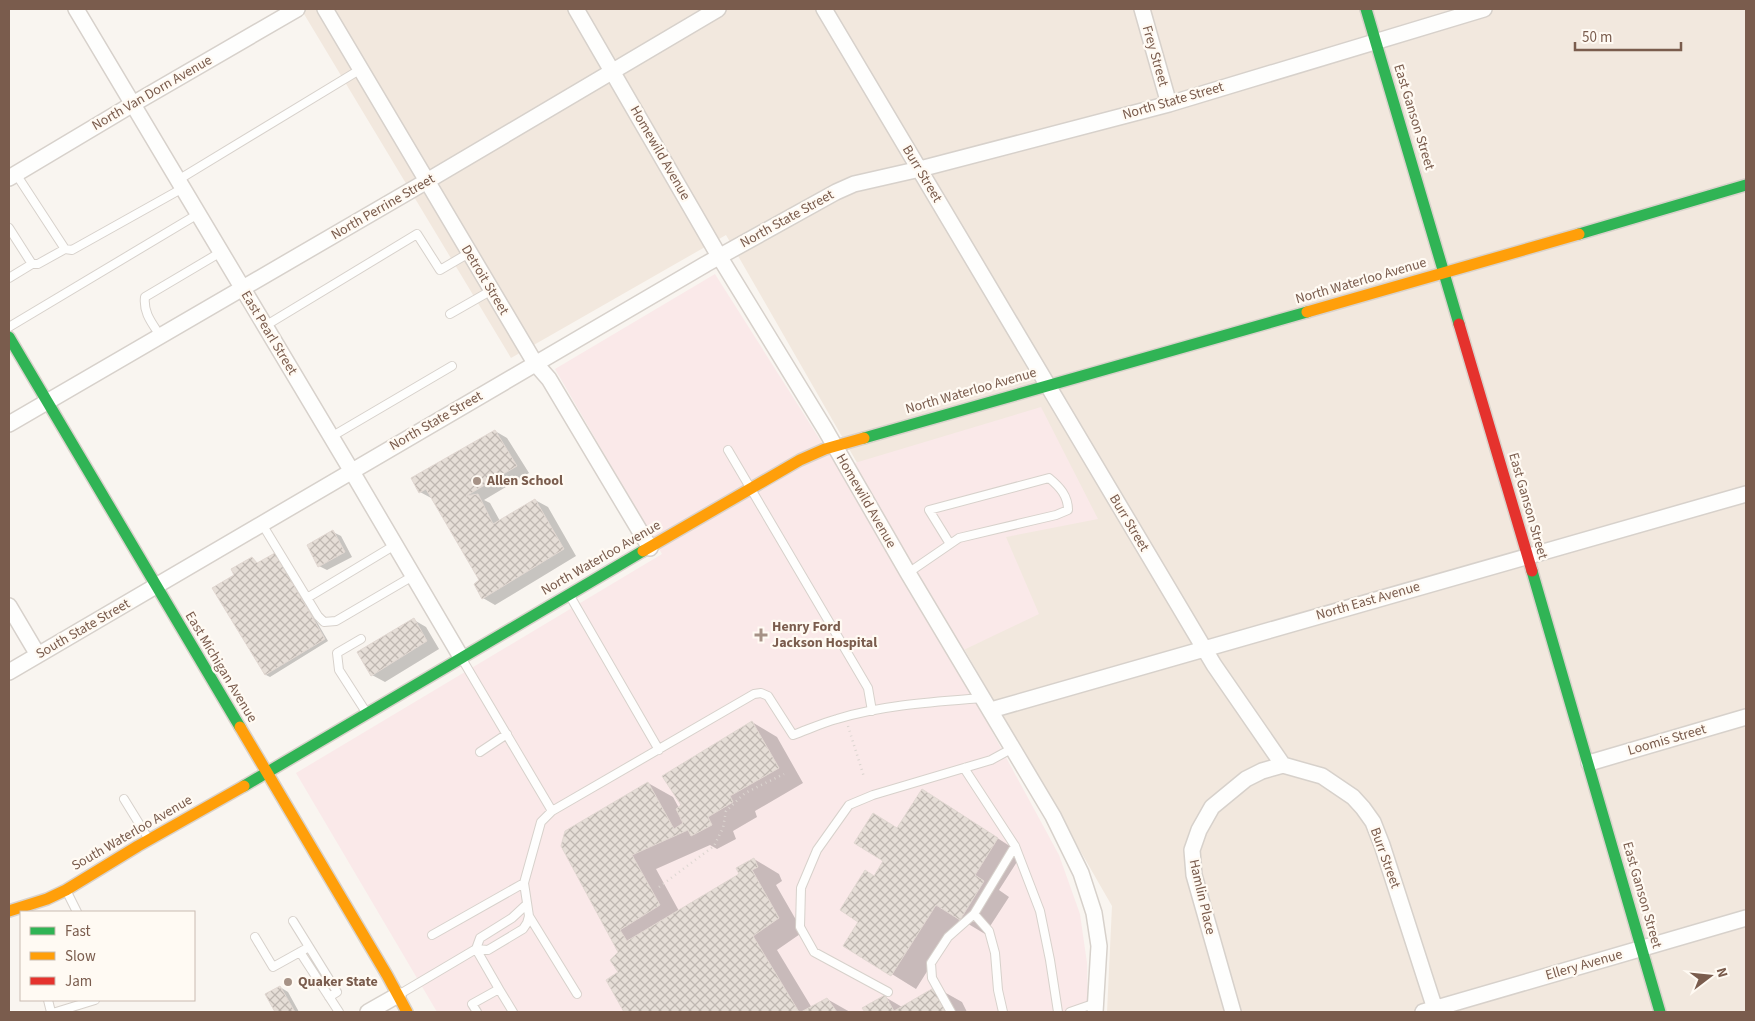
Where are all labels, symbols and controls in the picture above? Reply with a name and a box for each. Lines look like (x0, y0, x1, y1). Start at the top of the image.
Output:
scale bar (1575, 20, 1681, 52)
street label: Frey Street (1137, 23, 1173, 89)
text: 50 m (1582, 27, 1612, 48)
street label: North Van Dorn Avenue (88, 50, 216, 136)
street label: East Ganson Street (1388, 62, 1440, 173)
street label: North State Street (1120, 77, 1226, 125)
street label: Homewild Avenue (625, 102, 695, 204)
street label: Burr Street (897, 142, 947, 207)
street label: North Perrine Street (327, 169, 439, 245)
street label: North State Street (736, 185, 838, 253)
street label: Detroit Street (456, 241, 514, 319)
street label: North Waterloo Avenue (1293, 253, 1429, 309)
street label: East Pearl Street (236, 287, 302, 379)
street label: North Waterloo Avenue (903, 363, 1039, 419)
street label: North State Street (386, 386, 486, 456)
street label: Homewild Avenue (831, 450, 901, 552)
street label: East Ganson Street (1503, 450, 1553, 562)
place label: Allen School (486, 471, 563, 491)
marker: Allen School (471, 475, 483, 487)
street label: Burr Street (1104, 491, 1154, 556)
street label: North Waterloo Avenue (537, 515, 665, 600)
street label: North East Avenue (1314, 577, 1422, 625)
street label: South State Street (32, 594, 134, 664)
street label: East Michigan Avenue (180, 608, 262, 726)
place label: Henry Ford Jackson Hospital (772, 617, 877, 653)
marker: Henry Ford Jackson Hospital (754, 628, 768, 642)
street label: Loomis Street (1626, 719, 1709, 761)
street label: South Waterloo Avenue (68, 790, 196, 876)
street label: Burr Street (1365, 825, 1405, 891)
street label: East Ganson Street (1617, 839, 1667, 951)
street label: Hamlin Place (1184, 857, 1220, 937)
legend (20, 911, 195, 1001)
text: Fast (65, 921, 91, 942)
street label: Ellery Avenue (1543, 944, 1625, 986)
text: Slow (65, 946, 96, 967)
north arrow (1685, 951, 1735, 1001)
text: N (1711, 965, 1732, 980)
text: Jam (65, 971, 92, 992)
place label: Quaker State (298, 972, 378, 992)
marker: Quaker State (282, 976, 294, 988)

